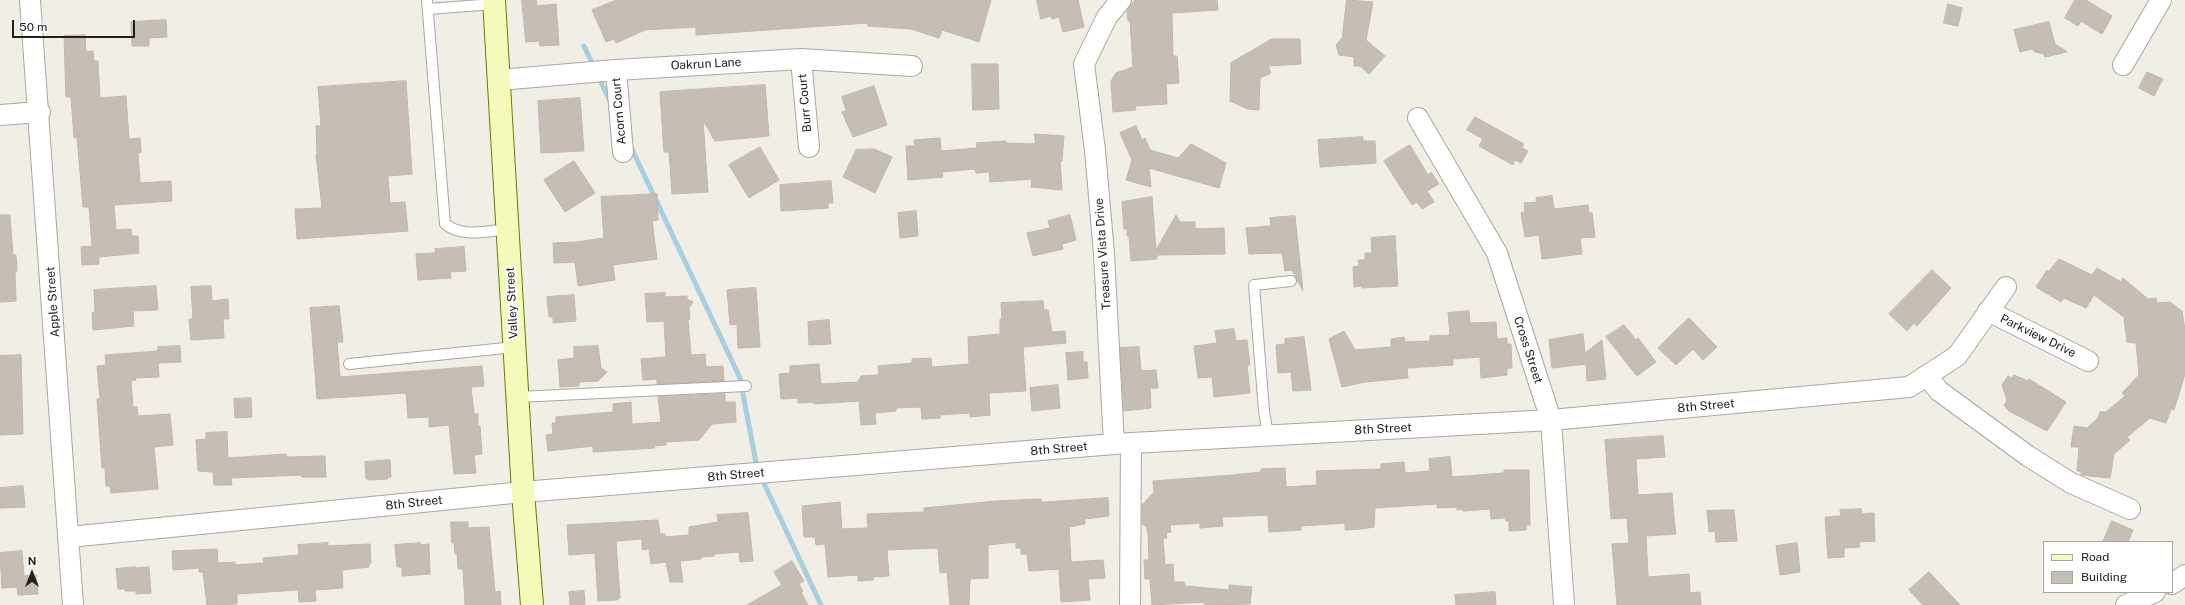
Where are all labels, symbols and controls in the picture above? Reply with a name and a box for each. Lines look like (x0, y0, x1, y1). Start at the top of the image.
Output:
scale bar (14, 12, 137, 38)
text: 50 m (19, 20, 47, 34)
street label: Oakrun Lane (670, 55, 742, 73)
street label: Burr Court (795, 73, 815, 133)
street label: Acorn Court (609, 77, 629, 145)
street label: Treasure Vista Drive (1092, 198, 1114, 310)
street label: Apple Street (43, 266, 63, 338)
street label: Valley Street (503, 267, 521, 339)
street label: Parkview Drive (1998, 311, 2078, 361)
street label: Cross Street (1510, 315, 1546, 385)
street label: 8th Street (1677, 396, 1735, 416)
street label: 8th Street (1354, 420, 1412, 438)
street label: 8th Street (1030, 439, 1088, 459)
street label: 8th Street (707, 465, 765, 485)
street label: 8th Street (385, 493, 443, 513)
legend (2043, 541, 2173, 593)
text: Road (2081, 550, 2109, 564)
north arrow (12, 553, 52, 593)
text: N (28, 555, 36, 567)
text: Building (2081, 570, 2127, 584)

